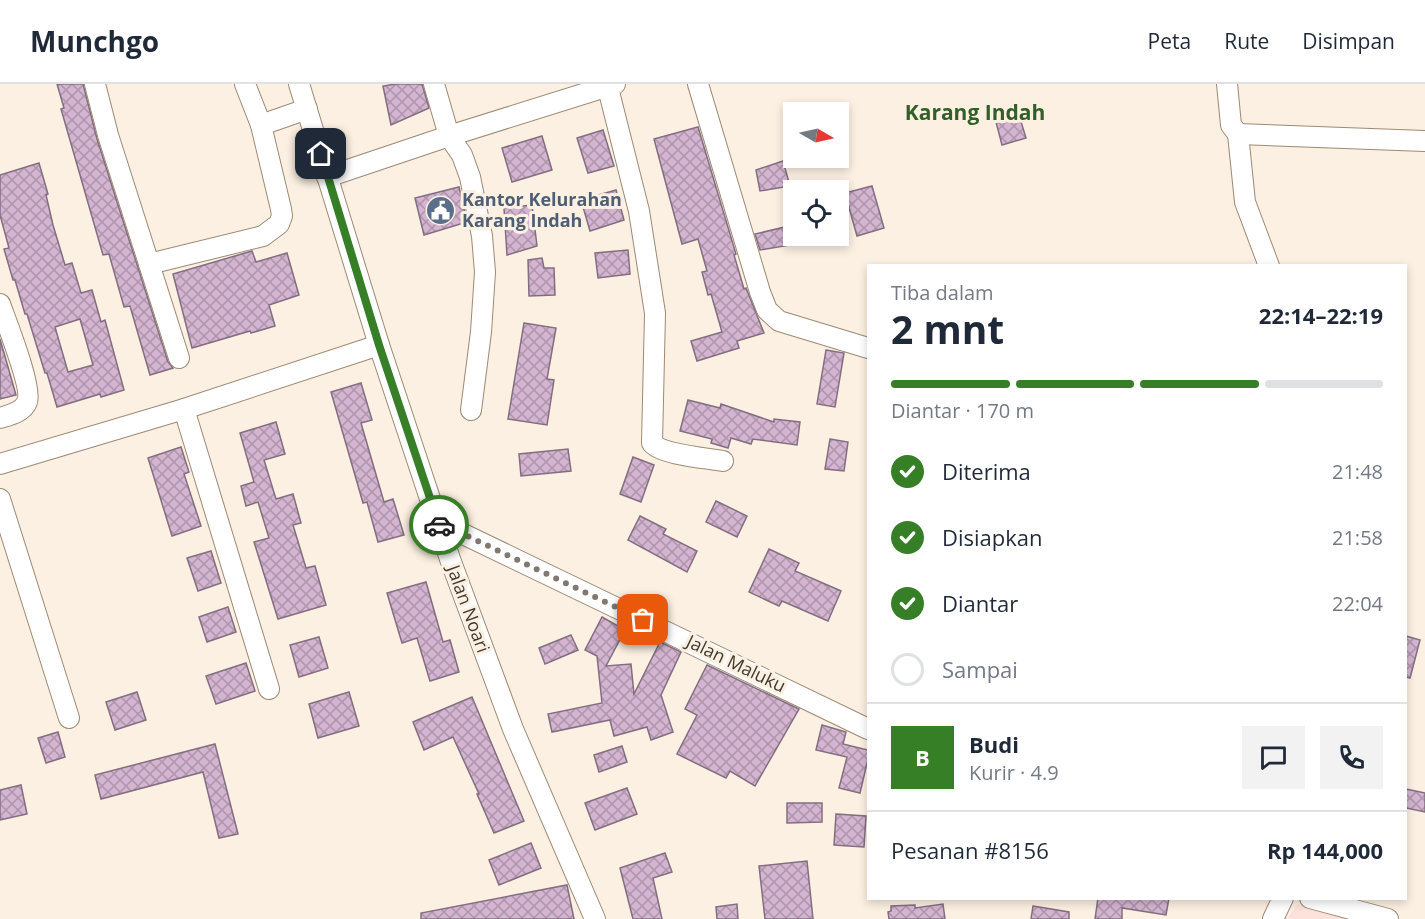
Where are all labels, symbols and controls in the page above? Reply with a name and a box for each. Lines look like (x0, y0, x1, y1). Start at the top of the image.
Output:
text: Munchgo (30, 22, 159, 60)
text: Peta (1148, 27, 1191, 55)
text: Rute (1224, 27, 1269, 55)
text: Disimpan (1302, 27, 1395, 55)
district label: Karang Indah (905, 98, 1045, 126)
north arrow (783, 102, 849, 168)
map controls (783, 102, 849, 246)
pin (295, 128, 346, 179)
icon: home (304, 137, 337, 170)
button: locate (783, 180, 849, 246)
place label: Kantor Kelurahan Karang Indah (462, 187, 622, 232)
public building icon: Kantor Kelurahan Karang Indah (425, 194, 457, 226)
text: Tiba dalam (891, 279, 994, 306)
text: 22:14–22:19 (1259, 300, 1383, 330)
text: 2 mnt (891, 302, 1004, 355)
text: Diantar · 170 m (891, 397, 1034, 424)
icon: check (891, 455, 924, 488)
text: Diterima (942, 456, 1031, 486)
text: 21:48 (1332, 458, 1383, 485)
courier (409, 495, 469, 555)
icon: car (423, 509, 456, 542)
icon: check (891, 521, 924, 554)
text: Disiapkan (942, 522, 1043, 552)
text: 21:58 (1332, 524, 1383, 551)
street label: Jalan Noari (441, 560, 496, 656)
icon: check (891, 587, 924, 620)
text: Diantar (942, 588, 1018, 618)
text: 22:04 (1332, 590, 1383, 617)
pin (617, 594, 668, 645)
icon: bag (626, 603, 659, 636)
street label: Jalan Maluku (681, 628, 790, 697)
text: Sampai (942, 654, 1018, 684)
button: chat (1242, 726, 1305, 789)
button: phone (1320, 726, 1383, 789)
text: Budi (969, 729, 1019, 759)
text: B (915, 742, 930, 772)
text: Kurir · 4.9 (969, 759, 1059, 786)
text: Pesanan #8156 (891, 835, 1049, 865)
text: Rp 144,000 (1267, 835, 1383, 865)

